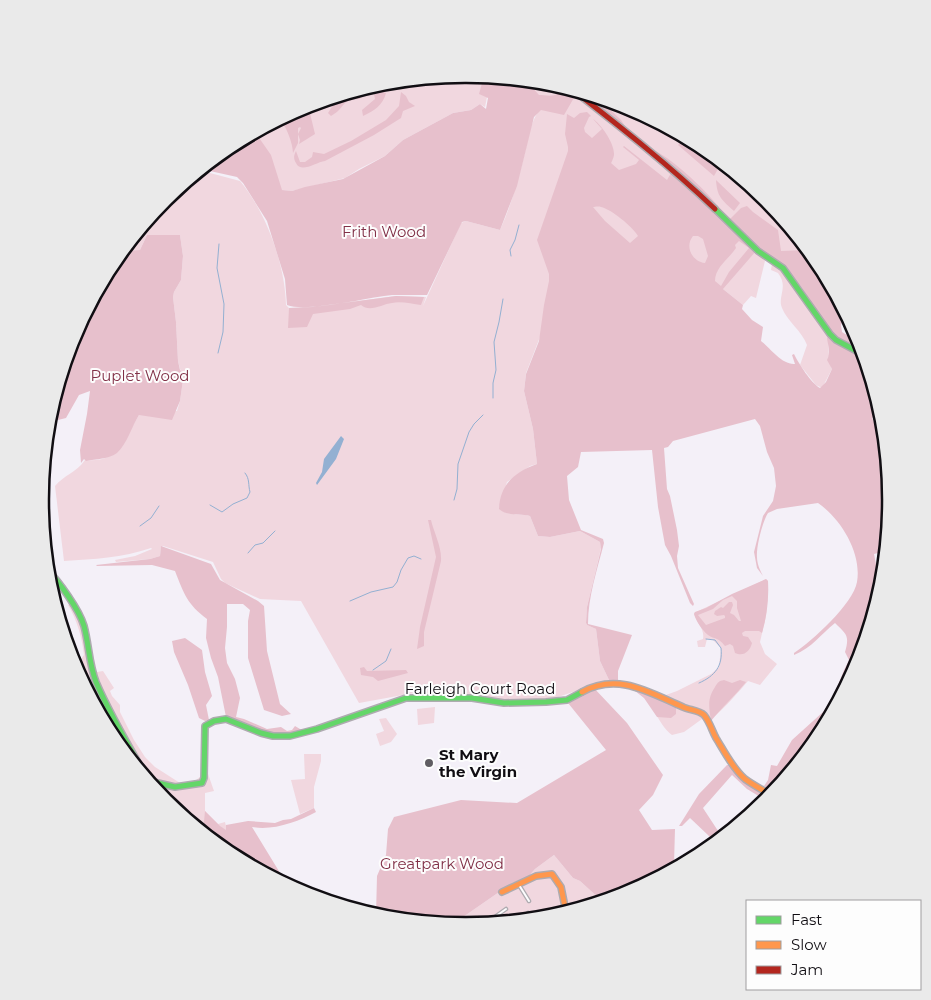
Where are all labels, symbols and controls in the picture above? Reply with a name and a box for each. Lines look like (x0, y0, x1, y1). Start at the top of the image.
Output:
park label: Frith Wood (342, 222, 426, 241)
park label: Puplet Wood (91, 366, 189, 385)
street label: Farleigh Court Road (405, 679, 555, 698)
place label: St Mary the Virgin (439, 745, 517, 781)
marker: St Mary the Virgin (423, 757, 435, 769)
park label: Greatpark Wood (380, 854, 504, 873)
legend (746, 900, 921, 990)
text: Fast (791, 910, 822, 929)
text: Slow (791, 935, 827, 954)
text: Jam (790, 960, 823, 979)

